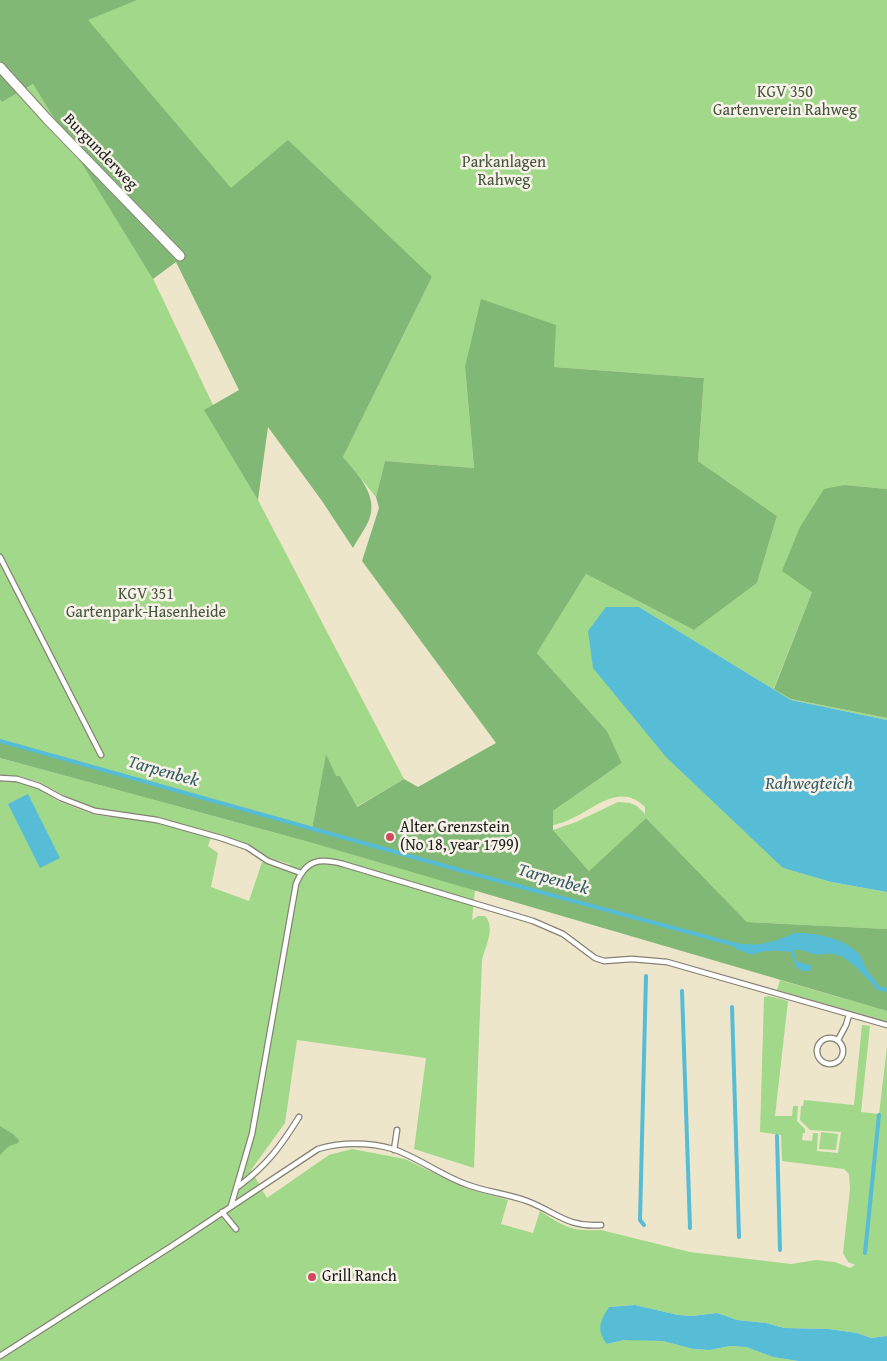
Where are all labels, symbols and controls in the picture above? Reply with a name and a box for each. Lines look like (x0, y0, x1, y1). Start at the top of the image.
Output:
park label: KGV 350 Gartenverein Rahweg (713, 83, 857, 121)
street label: Burgunderweg (59, 110, 141, 194)
park label: Parkanlagen Rahweg (462, 153, 546, 191)
park label: KGV 351 Gartenpark-Hasenheide (66, 585, 226, 623)
water label: Tarpenbek (125, 752, 201, 792)
water label: Rahwegteich (765, 773, 853, 795)
place label: Alter Grenzstein (No 18, year 1799) (400, 818, 519, 856)
marker: Alter Grenzstein (No 18, year 1799) (384, 831, 396, 843)
water label: Tarpenbek (515, 860, 591, 900)
place label: Grill Ranch (322, 1267, 397, 1287)
marker: Grill Ranch (306, 1271, 318, 1283)

